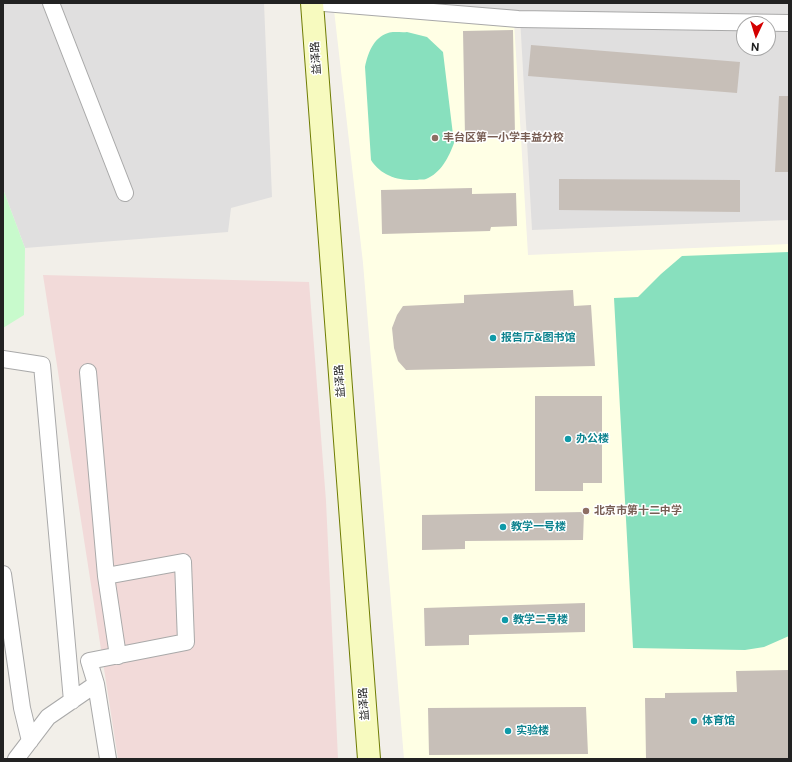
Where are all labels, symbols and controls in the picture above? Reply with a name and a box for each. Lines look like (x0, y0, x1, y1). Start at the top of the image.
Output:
north arrow (736, 16, 776, 56)
street label: 益泽路 (308, 41, 324, 75)
text: N (751, 41, 760, 53)
place label: 丰台区第一小学丰益分校 (443, 131, 564, 145)
marker: 丰台区第一小学丰益分校 (430, 133, 440, 143)
place label: 报告厅&图书馆 (501, 331, 576, 345)
marker: 报告厅&图书馆 (488, 333, 498, 343)
street label: 益泽路 (332, 364, 348, 398)
place label: 办公楼 (576, 432, 609, 446)
marker: 办公楼 (563, 434, 573, 444)
place label: 北京市第十二中学 (594, 504, 682, 518)
marker: 北京市第十二中学 (581, 506, 591, 516)
place label: 教学一号楼 (511, 520, 566, 534)
marker: 教学一号楼 (498, 522, 508, 532)
place label: 教学二号楼 (513, 613, 568, 627)
marker: 教学二号楼 (500, 615, 510, 625)
street label: 益泽路 (356, 687, 372, 721)
place label: 体育馆 (702, 714, 735, 728)
marker: 体育馆 (689, 716, 699, 726)
place label: 实验楼 (516, 724, 549, 738)
marker: 实验楼 (503, 726, 513, 736)

